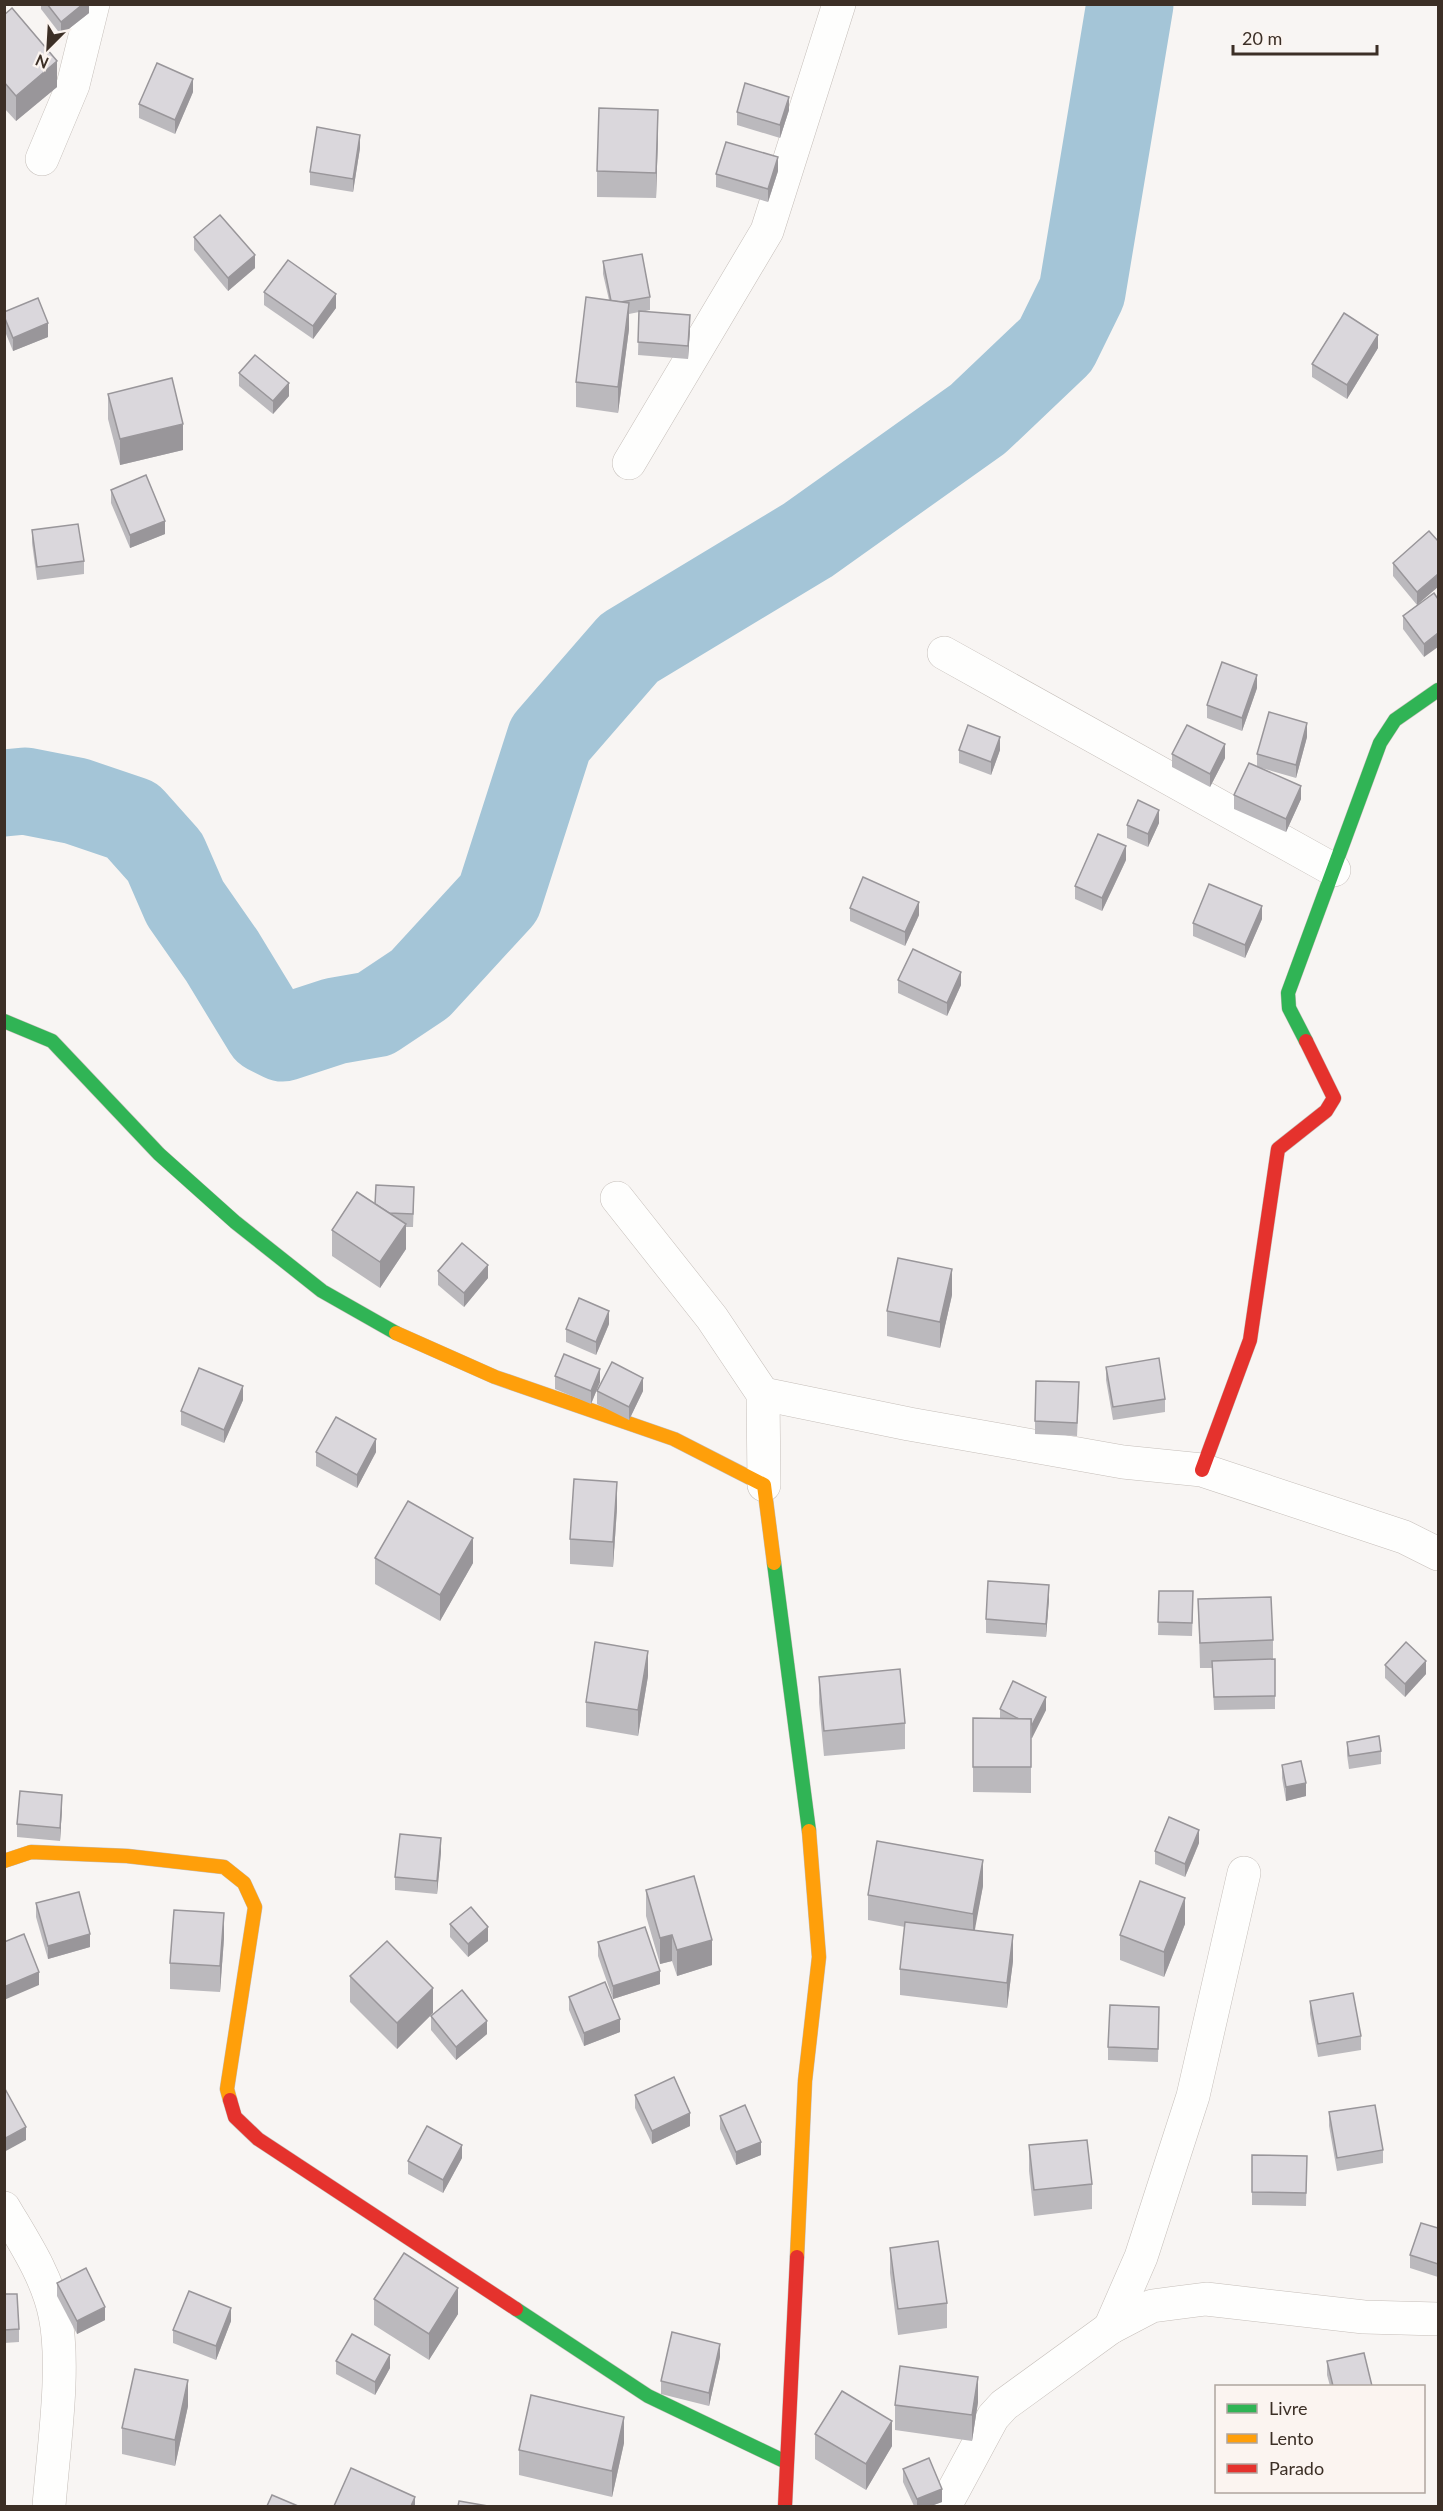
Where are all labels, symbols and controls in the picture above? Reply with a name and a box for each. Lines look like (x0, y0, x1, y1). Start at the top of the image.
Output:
north arrow (18, 18, 78, 78)
scale bar (1233, 18, 1377, 56)
text: 20 m (1242, 27, 1282, 49)
text: N (32, 51, 51, 73)
legend (1215, 2385, 1425, 2493)
text: Livre (1269, 2397, 1308, 2419)
text: Lento (1269, 2427, 1314, 2449)
text: Parado (1269, 2457, 1324, 2479)

